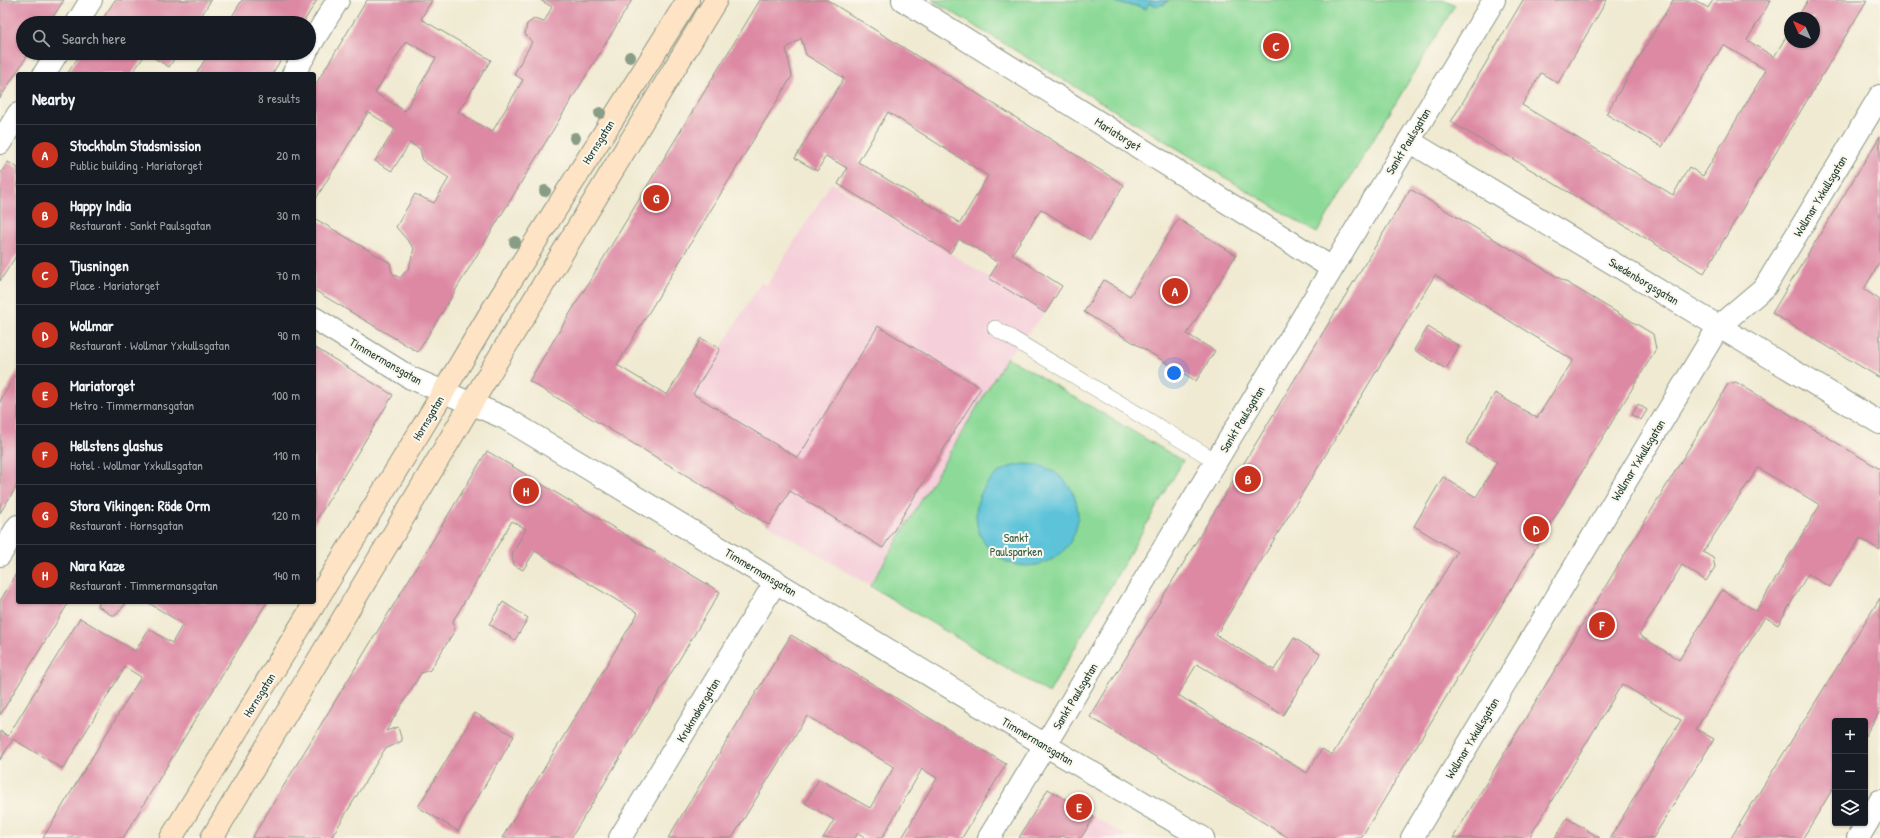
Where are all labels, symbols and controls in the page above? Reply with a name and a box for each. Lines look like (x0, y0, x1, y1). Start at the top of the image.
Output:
north arrow (1784, 12, 1820, 48)
search box (16, 16, 316, 60)
icon: search (30, 27, 52, 49)
text: Search here (62, 28, 126, 49)
pin: C (1263, 31, 1289, 61)
text: Nearby (32, 87, 75, 110)
text: 8 results (258, 89, 300, 107)
street label: Sankt Paulsgatan (1381, 105, 1435, 177)
street label: Mariatorget (1092, 113, 1145, 155)
street label: Hornsgatan (578, 117, 618, 167)
text: Stockholm Stadsmission (70, 135, 201, 156)
text: A (42, 146, 48, 164)
text: 20 m (276, 146, 300, 164)
street label: Wollmar Yxkullsgatan (1789, 152, 1851, 240)
text: Public building · Mariatorget (70, 156, 202, 174)
pin: G (643, 183, 669, 213)
text: Happy India (70, 195, 131, 216)
text: B (42, 206, 48, 224)
text: 30 m (277, 206, 300, 224)
text: Restaurant · Sankt Paulsgatan (70, 216, 211, 234)
street label: Swedenborgsgatan (1606, 253, 1682, 309)
text: Tjusningen (70, 255, 129, 276)
text: C (41, 266, 49, 284)
text: 70 m (276, 266, 300, 284)
text: Place · Mariatorget (70, 276, 160, 294)
pin: A (1162, 276, 1188, 306)
text: Wollmar (70, 315, 114, 336)
text: D (42, 326, 48, 344)
text: 90 m (278, 326, 300, 344)
street label: Timmermansgatan (347, 333, 425, 389)
text: Restaurant · Wollmar Yxkullsgatan (70, 336, 230, 354)
your location (1164, 363, 1184, 383)
text: Mariatorget (70, 375, 135, 396)
street label: Sankt Paulsgatan (1215, 383, 1269, 455)
text: E (42, 386, 48, 404)
text: 100 m (272, 386, 300, 404)
street label: Hornsgatan (408, 392, 448, 444)
text: Metro · Timmermansgatan (70, 396, 194, 414)
street label: Wollmar Yxkullsgatan (1607, 416, 1669, 504)
text: Hellstens glashus (70, 435, 163, 456)
text: F (43, 446, 47, 464)
text: 110 m (273, 446, 300, 464)
text: Hotel · Wollmar Yxkullsgatan (70, 456, 203, 474)
pin: B (1235, 464, 1261, 494)
pin: H (513, 476, 539, 506)
text: Stora Vikingen: Röde Orm (70, 495, 210, 516)
text: G (42, 506, 48, 524)
text: 120 m (272, 506, 300, 524)
pin: D (1523, 514, 1549, 544)
text: Restaurant · Hornsgatan (70, 516, 183, 534)
park label: Sankt Paulsparken (990, 529, 1042, 560)
street label: Timmermansgatan (722, 544, 800, 600)
text: Nara Kaze (70, 555, 125, 576)
text: H (42, 566, 48, 584)
text: 140 m (273, 566, 300, 584)
text: Restaurant · Timmermansgatan (70, 576, 218, 594)
pin: F (1589, 610, 1615, 640)
street label: Sankt Paulsgatan (1048, 660, 1102, 732)
street label: Hornsgatan (239, 670, 279, 720)
street label: Krukmakargatan (672, 675, 724, 745)
street label: Wollmar Yxkullsgatan (1441, 694, 1503, 782)
street label: Timmermansgatan (999, 713, 1077, 769)
map controls (1832, 718, 1868, 826)
button: + (1832, 718, 1868, 754)
button: − (1832, 754, 1868, 790)
button: layers (1832, 790, 1868, 826)
pin: E (1066, 792, 1092, 822)

